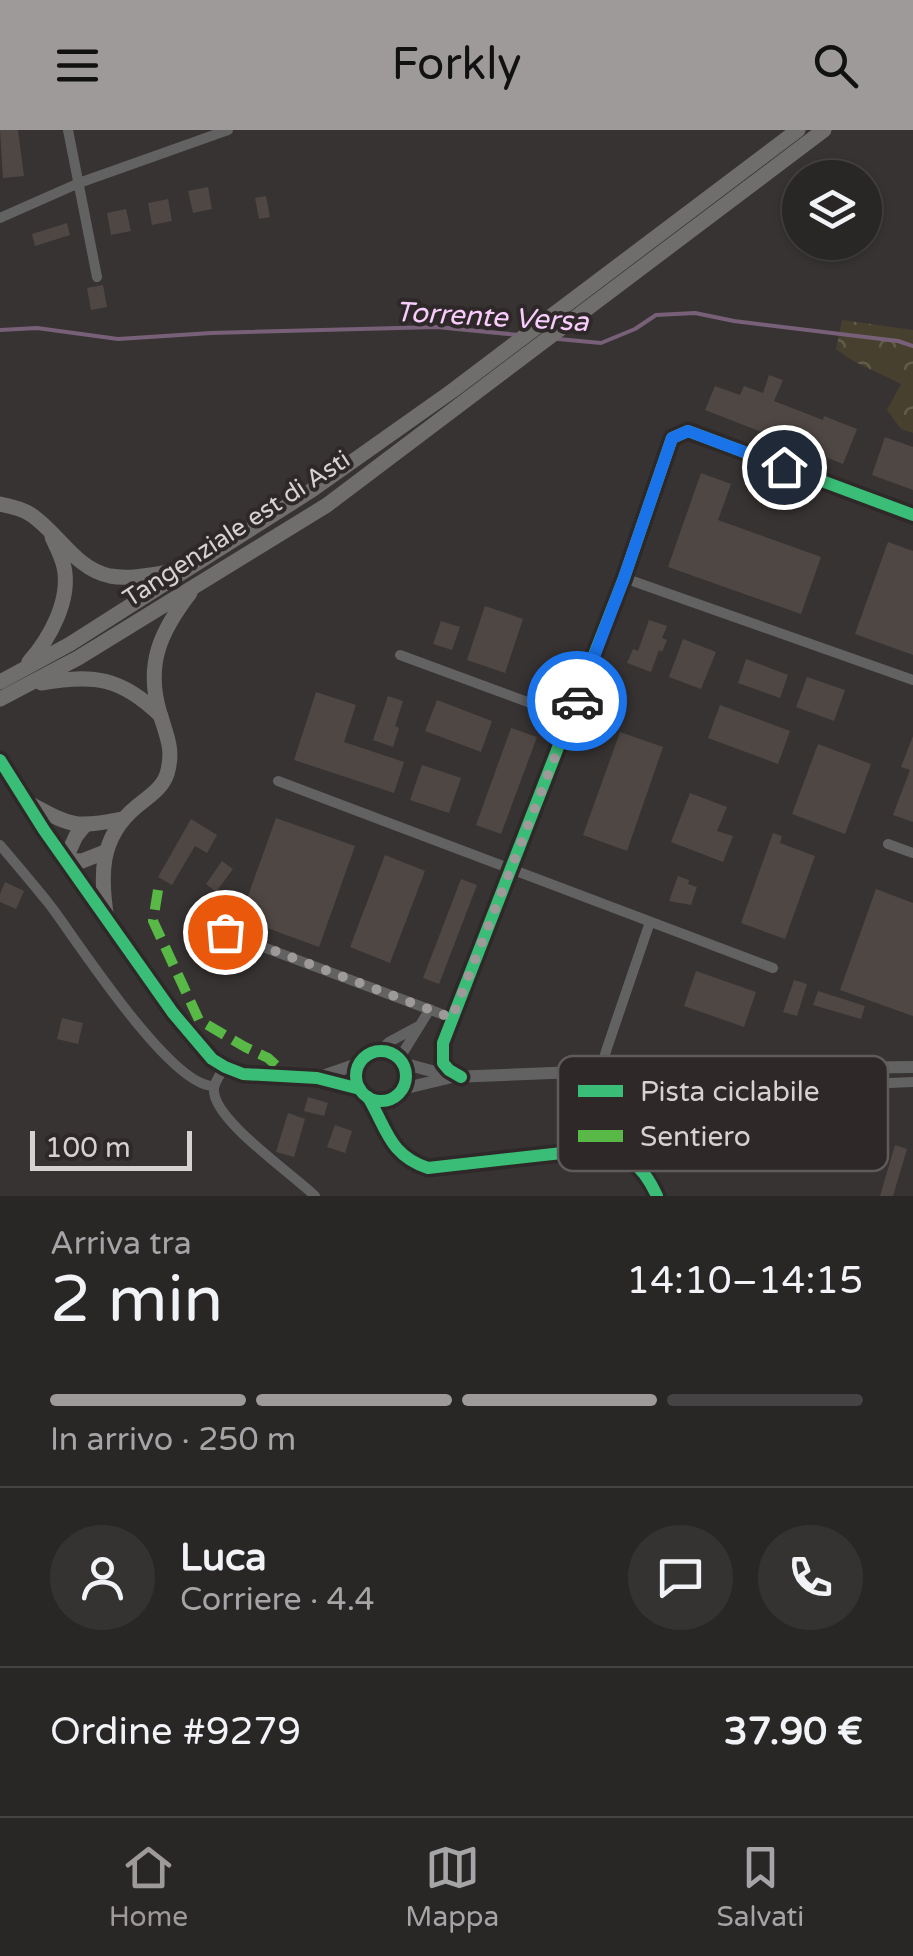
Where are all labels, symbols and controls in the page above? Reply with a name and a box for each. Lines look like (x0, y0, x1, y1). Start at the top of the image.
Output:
icon: menu (50, 38, 105, 93)
text: Forkly (391, 38, 522, 92)
icon: search (808, 38, 863, 93)
map controls (782, 160, 882, 260)
button: layers (782, 160, 882, 260)
water label: Torrente Versa (395, 295, 591, 339)
pin (742, 425, 827, 510)
icon: home (757, 440, 812, 495)
street label: Tangenziale est di Asti (118, 444, 355, 613)
courier (527, 651, 627, 751)
icon: car (550, 674, 605, 729)
pin (183, 890, 268, 975)
icon: bag (198, 905, 253, 960)
legend (558, 1056, 888, 1171)
text: Pista ciclabile (640, 1075, 820, 1109)
text: Sentiero (640, 1120, 751, 1154)
scale bar (30, 1126, 192, 1170)
text: 100 m (45, 1131, 131, 1165)
text: Arriva tra (50, 1225, 192, 1263)
text: 14:10–14:15 (626, 1258, 863, 1304)
text: 2 min (50, 1261, 223, 1340)
text: In arrivo · 250 m (50, 1421, 296, 1459)
button: person (50, 1525, 155, 1630)
button: chat (628, 1525, 733, 1630)
button: phone (758, 1525, 863, 1630)
text: Luca (180, 1535, 267, 1581)
text: Corriere · 4.4 (180, 1581, 375, 1619)
text: Ordine #9279 (50, 1709, 301, 1755)
text: 37.90 € (724, 1709, 863, 1755)
tab: Home (109, 1840, 188, 1934)
tab: Mappa (405, 1840, 499, 1934)
tab: Salvati (717, 1840, 804, 1934)

